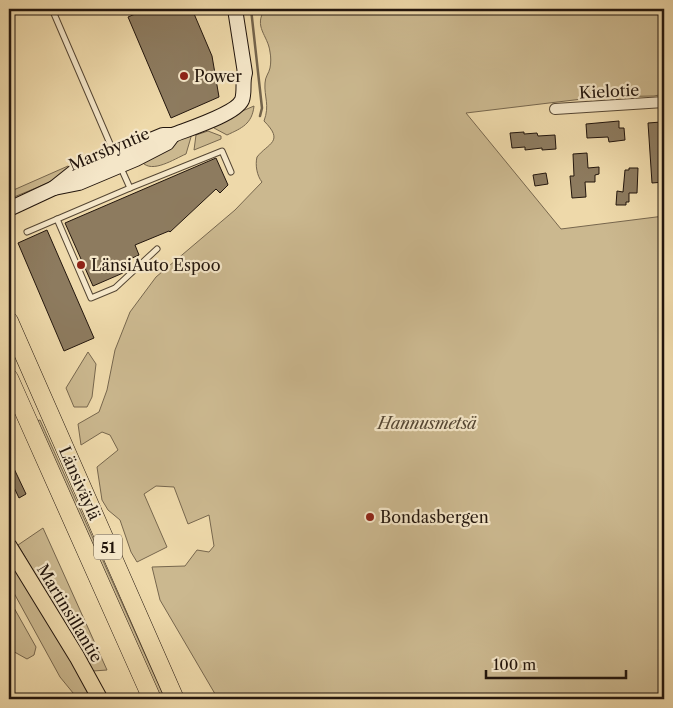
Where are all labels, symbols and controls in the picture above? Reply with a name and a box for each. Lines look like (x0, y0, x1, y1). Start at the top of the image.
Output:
place label: Power (194, 66, 242, 86)
marker: Power (178, 70, 190, 82)
street label: Kielotie (578, 79, 640, 103)
street label: Marsbyntie (66, 123, 152, 175)
place label: LänsiAuto Espoo (91, 255, 221, 275)
marker: LänsiAuto Espoo (75, 259, 87, 271)
park label: Hannusmetsä (375, 413, 477, 433)
street label: Länsiväylä (55, 443, 105, 524)
place label: Bondasbergen (380, 507, 489, 527)
marker: Bondasbergen (364, 511, 376, 523)
road number: 51 (94, 534, 122, 560)
street label: Martinsillantie (33, 560, 107, 666)
scale bar (486, 648, 626, 680)
text: 100 m (493, 655, 536, 674)

